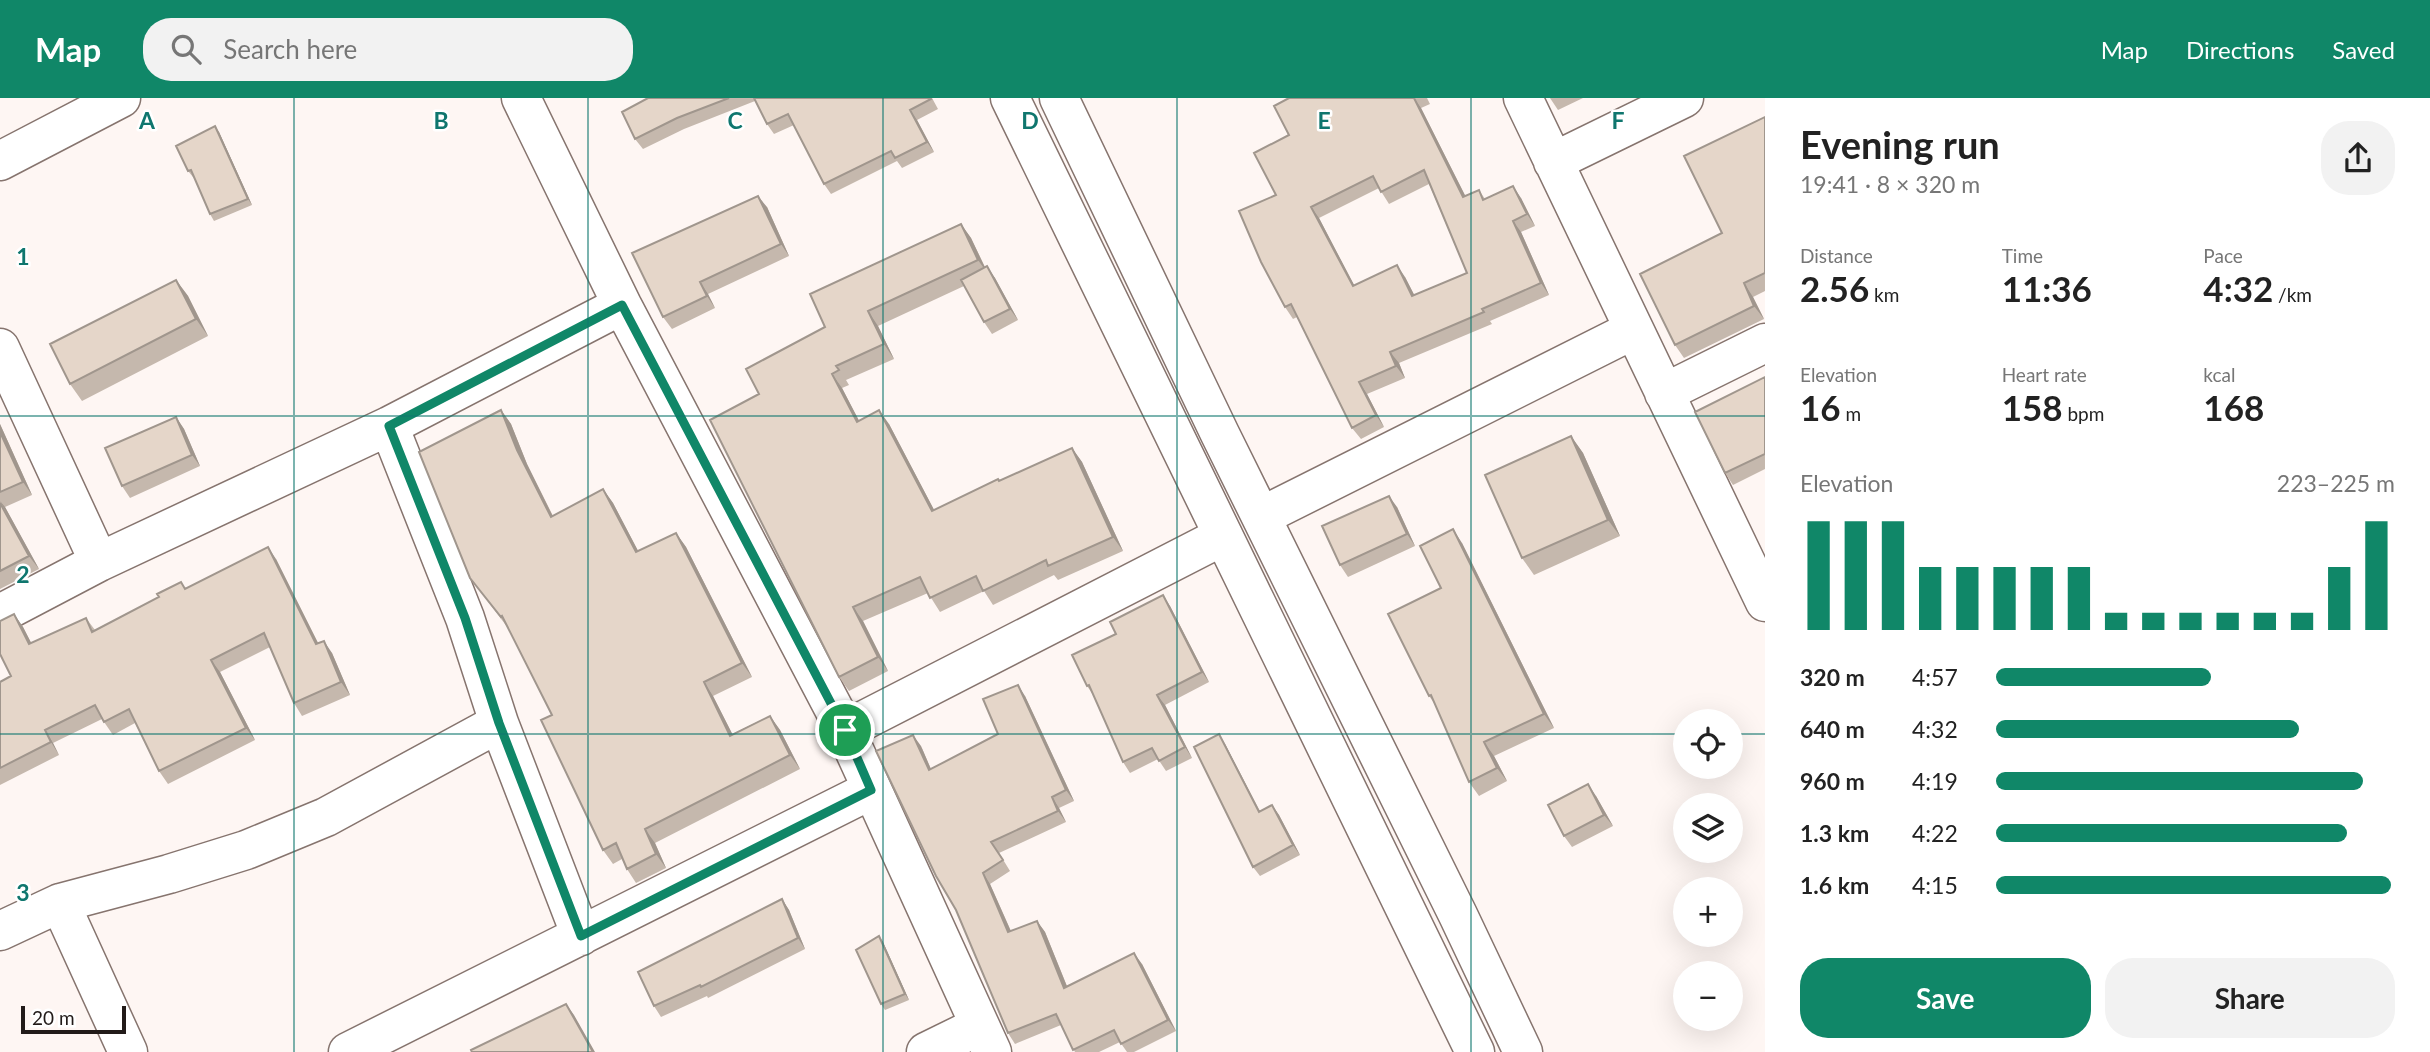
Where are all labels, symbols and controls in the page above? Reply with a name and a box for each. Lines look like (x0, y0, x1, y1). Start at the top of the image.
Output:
search box (143, 18, 633, 81)
text: Map (35, 29, 101, 69)
icon: search (167, 30, 205, 68)
text: Search here (223, 33, 357, 65)
text: Map (2101, 35, 2148, 64)
text: Directions (2186, 35, 2294, 64)
text: Saved (2332, 35, 2395, 64)
text: A (138, 106, 156, 134)
text: B (433, 106, 449, 134)
text: C (727, 106, 743, 134)
text: D (1021, 106, 1039, 134)
text: E (1317, 106, 1331, 134)
text: F (1611, 106, 1625, 134)
text: Evening run (1800, 121, 2000, 167)
button: share (2321, 121, 2395, 195)
text: 19:41 · 8 × 320 m (1800, 170, 1980, 198)
text: 1 (16, 242, 30, 270)
text: Distance (1800, 244, 1873, 267)
text: Time (2002, 244, 2043, 267)
text: Pace (2203, 244, 2243, 267)
text: 2.56 (1800, 267, 1869, 309)
text: 11:36 (2002, 267, 2092, 309)
text: 4:32 (2203, 267, 2273, 309)
text: km (1869, 283, 1899, 306)
text: /km (2273, 283, 2312, 306)
text: Elevation (1800, 363, 1877, 386)
text: Heart rate (2002, 363, 2087, 386)
text: kcal (2203, 363, 2235, 386)
text: 16 (1800, 386, 1841, 428)
text: 158 (2002, 386, 2063, 428)
text: 168 (2203, 386, 2264, 428)
text: m (1841, 402, 1861, 425)
text: bpm (2063, 402, 2104, 425)
text: Elevation (1800, 469, 1893, 497)
text: 223–225 m (2277, 469, 2395, 497)
text: 2 (16, 560, 30, 588)
text: 320 m (1800, 663, 1865, 691)
text: 4:57 (1912, 663, 1958, 691)
pin (815, 700, 875, 760)
map controls (1673, 709, 1743, 1031)
button: locate (1673, 709, 1743, 779)
icon: arrive (826, 711, 864, 749)
text: 640 m (1800, 715, 1865, 743)
text: 4:32 (1912, 715, 1958, 743)
text: 960 m (1800, 767, 1865, 795)
text: 4:19 (1912, 767, 1958, 795)
button: layers (1673, 793, 1743, 863)
text: 1.3 km (1800, 819, 1869, 847)
text: 4:22 (1912, 819, 1958, 847)
text: 1.6 km (1800, 871, 1869, 899)
text: 4:15 (1912, 871, 1958, 899)
button: + (1673, 877, 1743, 947)
text: 3 (16, 878, 30, 906)
button: Save (1800, 958, 2091, 1038)
button: Share (2105, 958, 2395, 1038)
button: − (1673, 961, 1743, 1031)
scale bar (21, 1003, 126, 1035)
text: 20 m (32, 1006, 75, 1029)

